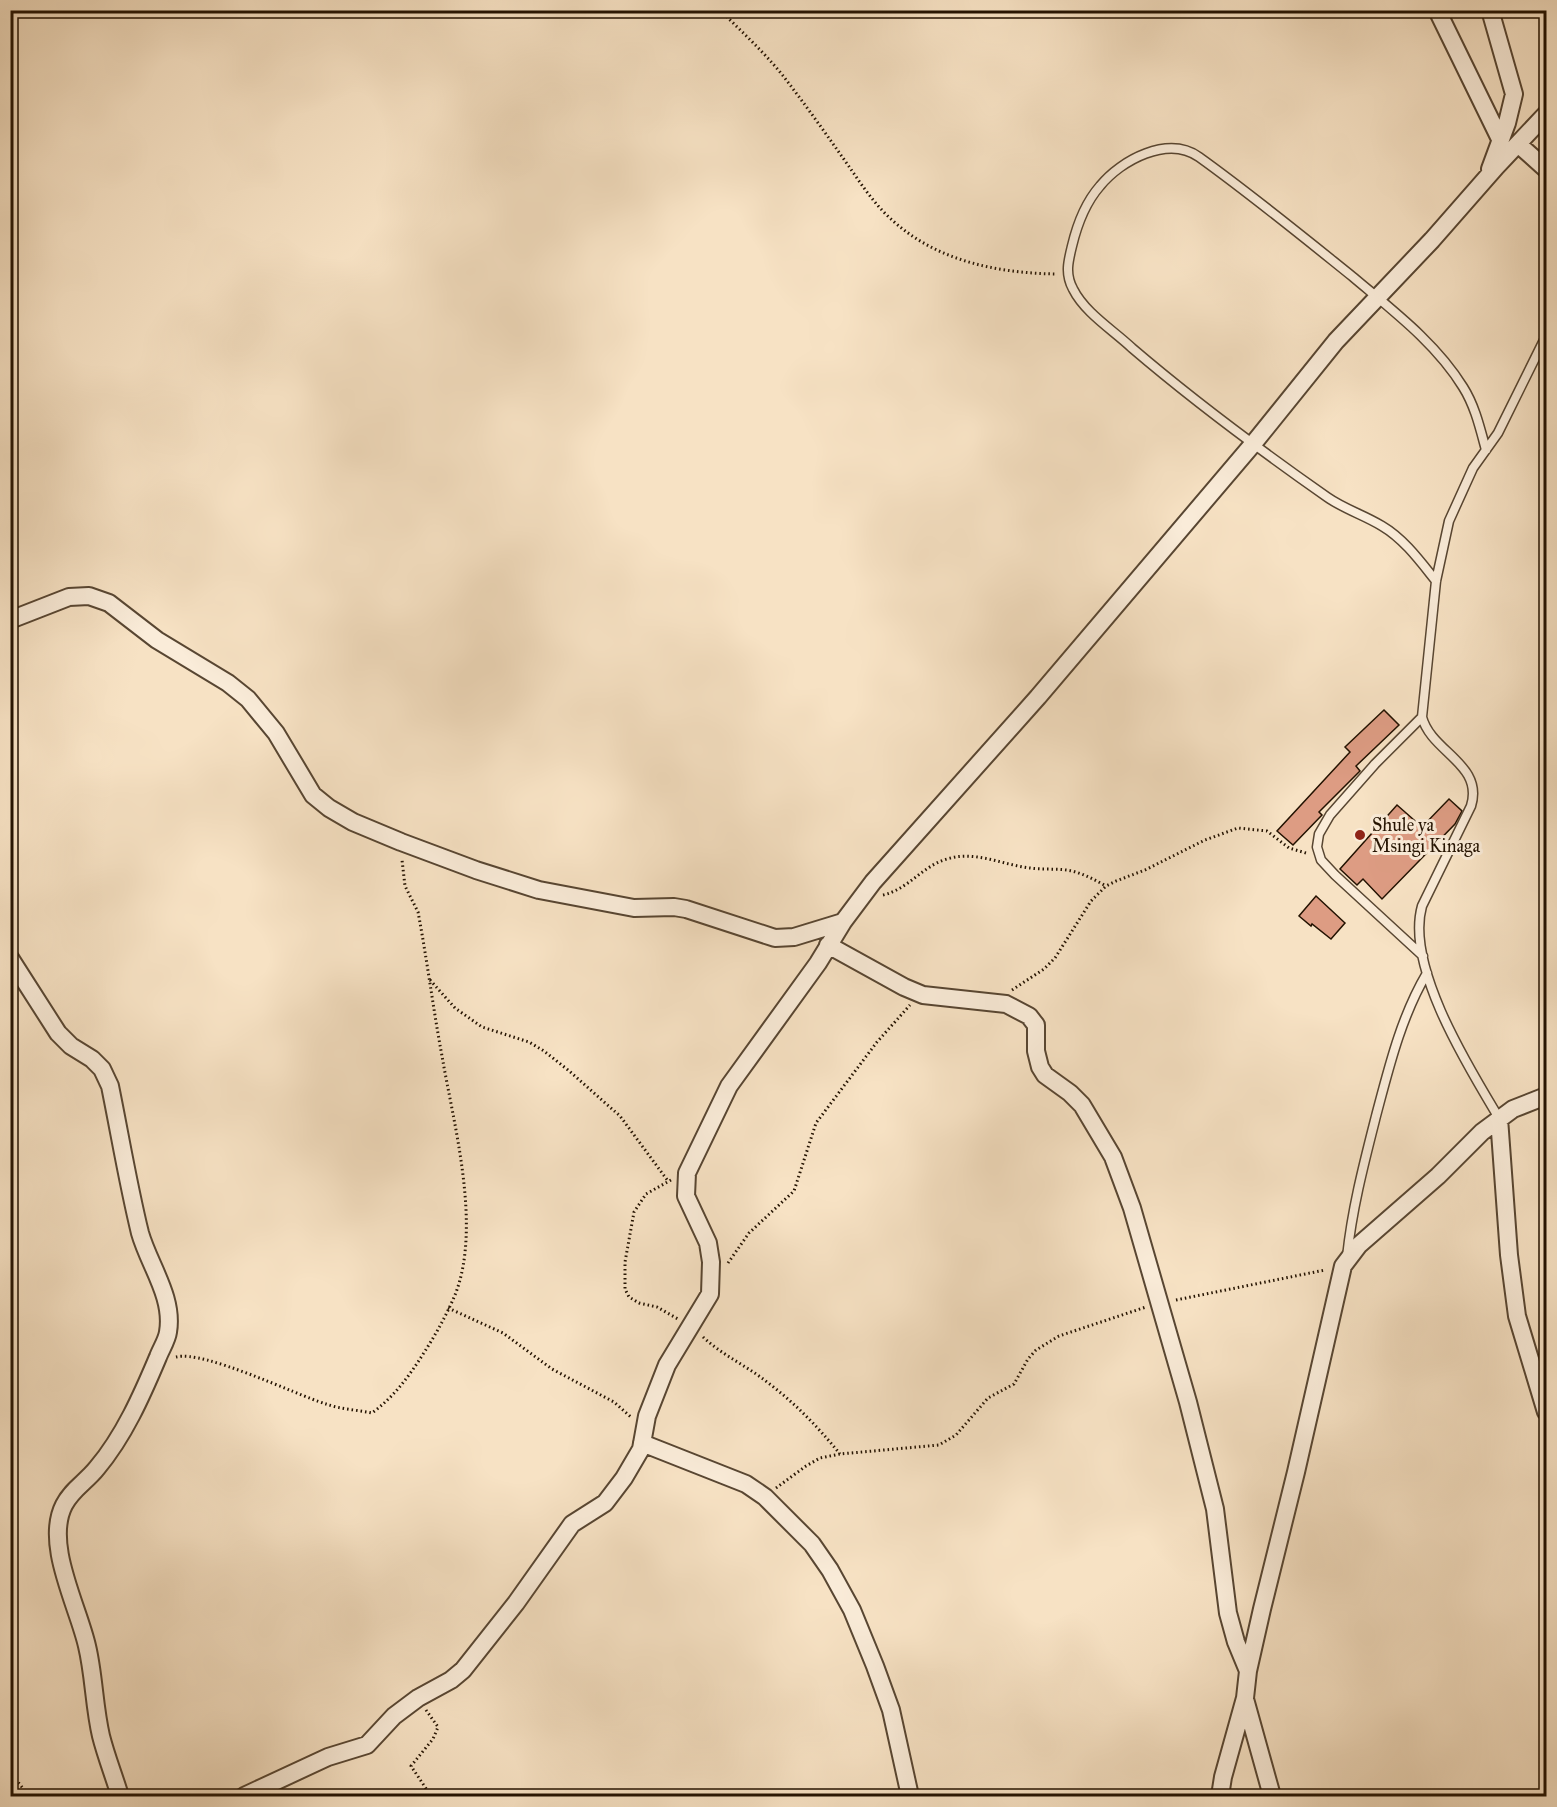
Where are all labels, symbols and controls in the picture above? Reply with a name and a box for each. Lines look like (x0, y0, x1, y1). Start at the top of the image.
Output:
place label: Shule ya Msingi Kinaga (1372, 814, 1480, 858)
marker: Shule ya Msingi Kinaga (1353, 828, 1367, 842)

